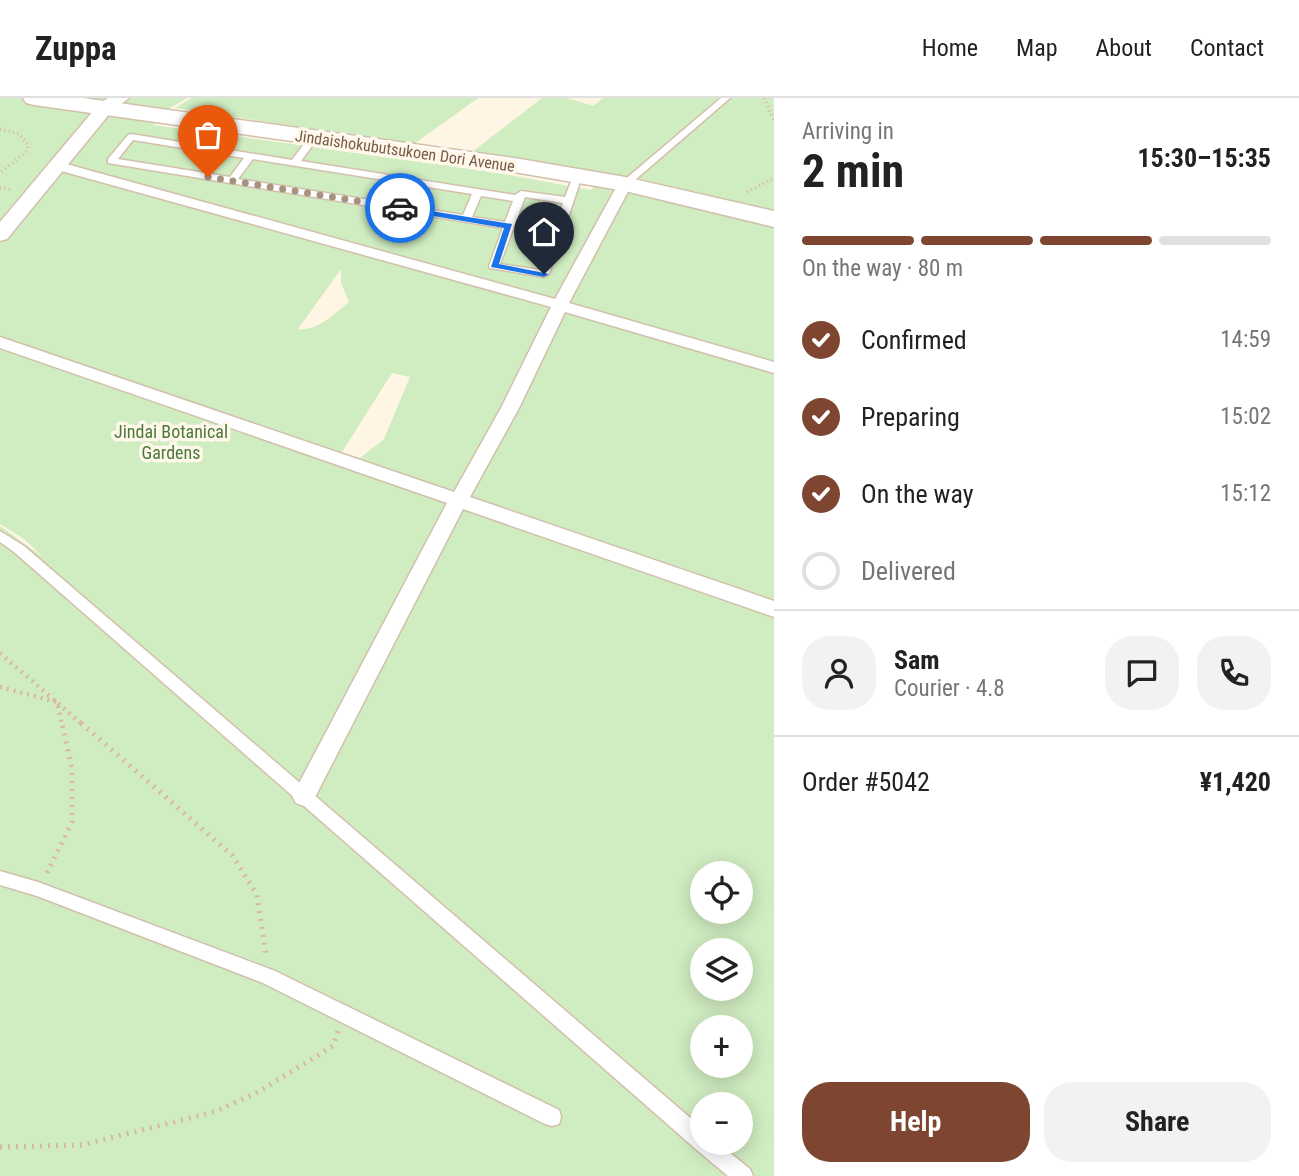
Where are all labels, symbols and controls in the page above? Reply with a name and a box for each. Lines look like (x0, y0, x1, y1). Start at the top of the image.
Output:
text: Zuppa (35, 29, 117, 68)
text: Home (922, 34, 978, 62)
text: Map (1016, 34, 1058, 62)
text: About (1096, 34, 1152, 62)
text: Contact (1190, 34, 1264, 62)
pin (178, 105, 238, 177)
icon: bag (189, 116, 227, 154)
text: Arriving in (802, 118, 894, 145)
street label: Jindaishokubutsukoen Dori Avenue (294, 126, 516, 176)
text: 15:30–15:35 (1137, 143, 1271, 173)
text: 2 min (802, 144, 904, 198)
courier (365, 173, 435, 243)
icon: car (381, 189, 419, 227)
pin (514, 202, 574, 274)
icon: home (525, 213, 563, 251)
text: On the way · 80 m (802, 255, 963, 282)
icon: check (802, 321, 840, 359)
text: Confirmed (861, 325, 967, 355)
text: 14:59 (1220, 326, 1271, 353)
icon: check (802, 398, 840, 436)
text: Preparing (861, 402, 960, 432)
text: 15:02 (1220, 403, 1271, 430)
park label: Jindai Botanical Gardens (114, 421, 228, 463)
icon: check (802, 475, 840, 513)
text: On the way (861, 479, 974, 509)
text: 15:12 (1220, 480, 1271, 507)
text: Delivered (861, 556, 956, 586)
button: person (802, 636, 876, 710)
button: chat (1105, 636, 1179, 710)
button: phone (1197, 636, 1271, 710)
text: Sam (894, 645, 940, 675)
text: Courier · 4.8 (894, 675, 1005, 702)
text: Order #5042 (802, 767, 930, 797)
text: ¥1,420 (1200, 767, 1271, 797)
map controls (690, 861, 753, 1155)
button: locate (690, 861, 753, 924)
button: layers (690, 938, 753, 1001)
button: + (690, 1015, 753, 1078)
button: Help (802, 1082, 1030, 1162)
button: Share (1044, 1082, 1271, 1162)
button: − (690, 1092, 753, 1155)

